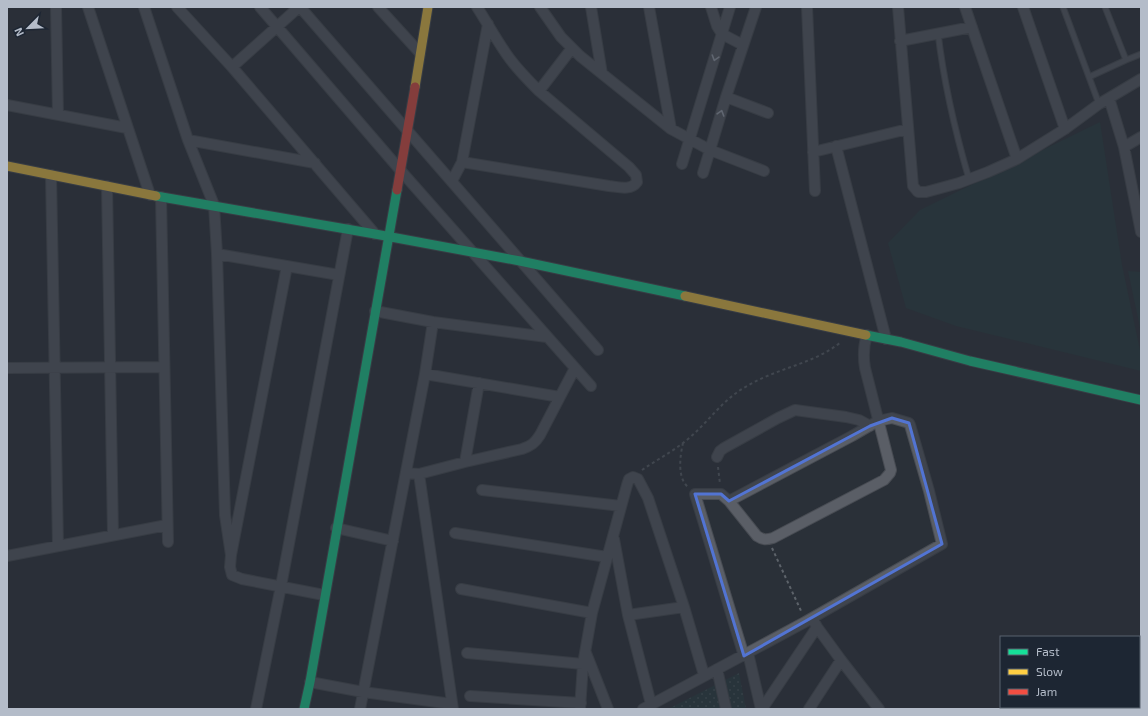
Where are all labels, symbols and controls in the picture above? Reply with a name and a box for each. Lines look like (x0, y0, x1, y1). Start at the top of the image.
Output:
north arrow (8, 8, 48, 48)
text: N (11, 26, 26, 39)
one-way arrow (711, 54, 720, 61)
one-way arrow (716, 109, 725, 116)
legend (1000, 636, 1140, 708)
text: Fast (1036, 644, 1060, 658)
text: Slow (1036, 664, 1063, 678)
text: Jam (1036, 684, 1057, 698)

